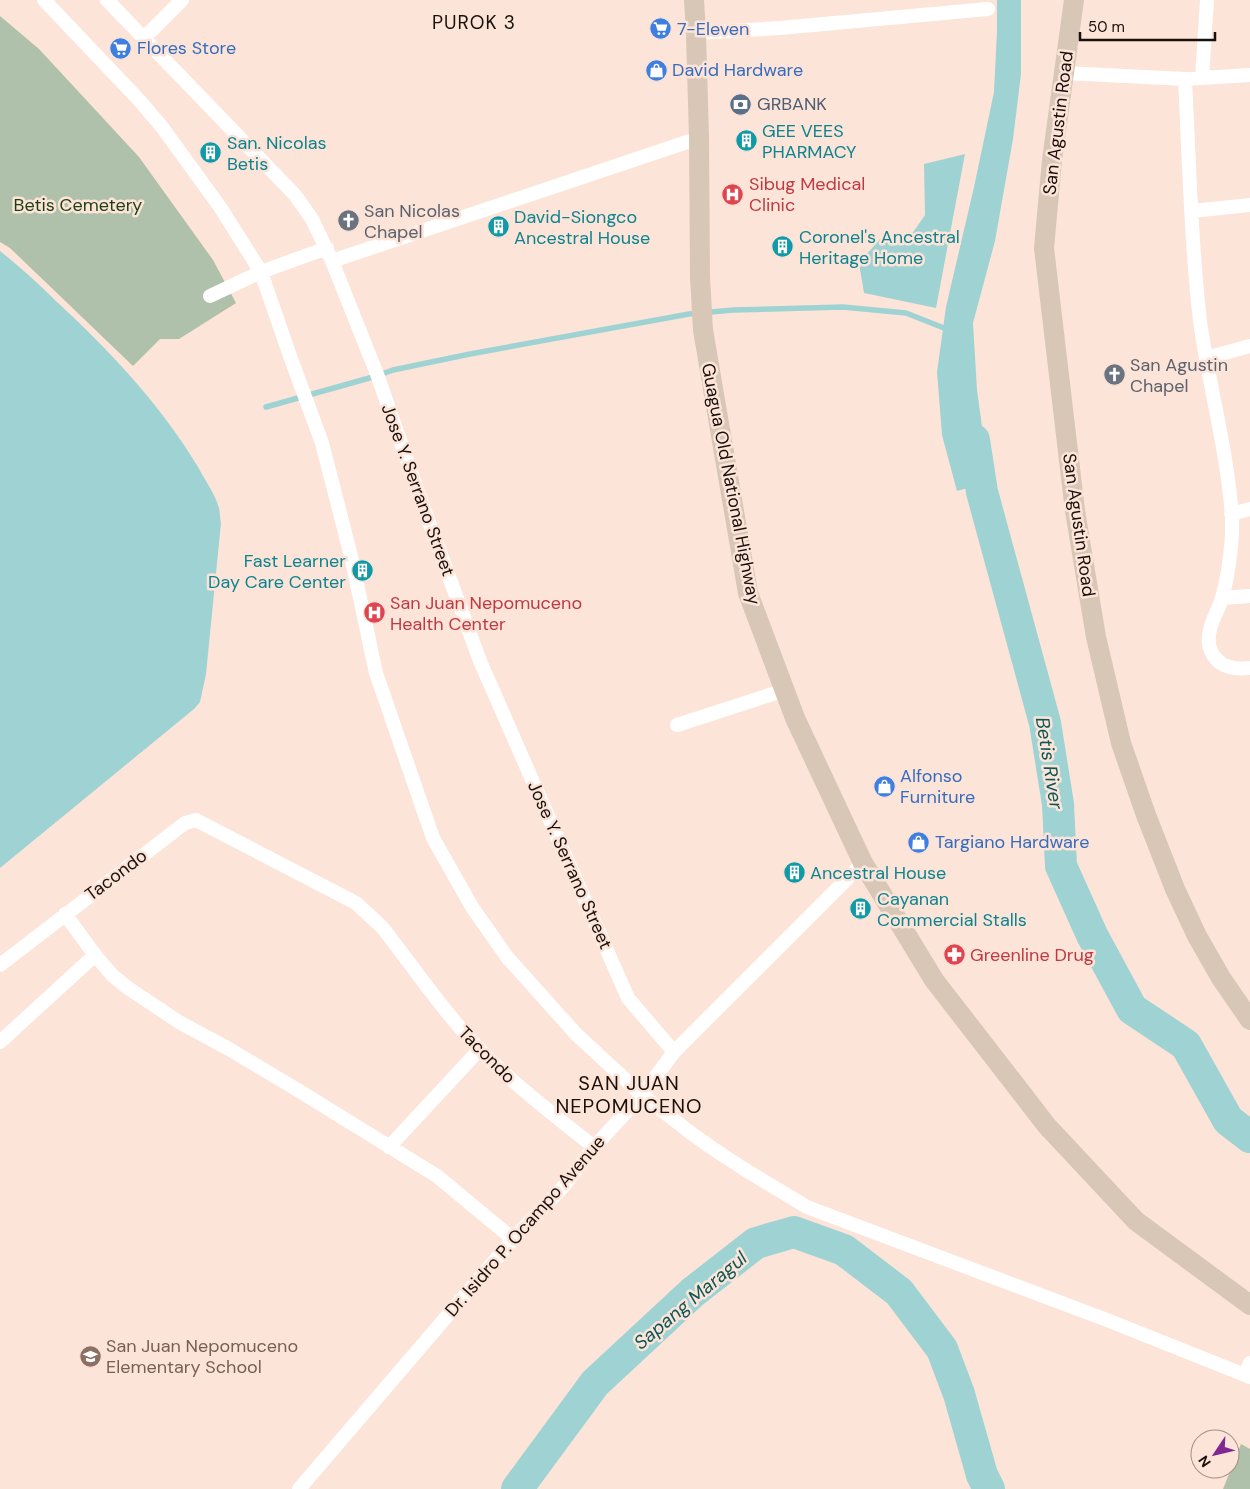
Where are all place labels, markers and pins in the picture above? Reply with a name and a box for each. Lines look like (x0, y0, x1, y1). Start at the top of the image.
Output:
supermarket icon: 7-Eleven (649, 17, 673, 41)
place label: 7-Eleven (677, 17, 749, 41)
supermarket icon: Flores Store (109, 36, 133, 60)
place label: Flores Store (137, 36, 236, 60)
shop icon: David Hardware (644, 58, 668, 82)
place label: David Hardware (672, 58, 803, 82)
bank icon: GRBANK (729, 92, 753, 116)
place label: GRBANK (757, 92, 827, 116)
place label: GEE VEES PHARMACY (762, 119, 857, 164)
building icon: GEE VEES PHARMACY (734, 129, 758, 153)
place label: San. Nicolas Betis (227, 131, 327, 176)
building icon: San. Nicolas Betis (199, 141, 223, 165)
place label: Sibug Medical Clinic (749, 172, 865, 217)
hospital icon: Sibug Medical Clinic (721, 182, 745, 206)
place label: San Nicolas Chapel (364, 199, 460, 244)
place label: David-Siongco Ancestral House (514, 205, 650, 250)
church icon: San Nicolas Chapel (336, 209, 360, 233)
building icon: David-Siongco Ancestral House (486, 215, 510, 239)
place label: Coronel's Ancestral Heritage Home (799, 225, 960, 270)
building icon: Coronel's Ancestral Heritage Home (771, 235, 795, 259)
place label: San Agustin Chapel (1130, 353, 1228, 398)
church icon: San Agustin Chapel (1102, 363, 1126, 387)
place label: Fast Learner Day Care Center (208, 549, 346, 594)
building icon: Fast Learner Day Care Center (350, 559, 374, 583)
place label: San Juan Nepomuceno Health Center (390, 591, 582, 636)
hospital icon: San Juan Nepomuceno Health Center (362, 601, 386, 625)
place label: Alfonso Furniture (900, 764, 975, 809)
shop icon: Alfonso Furniture (872, 774, 896, 798)
shop icon: Targiano Hardware (907, 830, 931, 854)
place label: Targiano Hardware (935, 830, 1089, 854)
building icon: Ancestral House (782, 861, 806, 885)
place label: Ancestral House (810, 861, 946, 885)
place label: Cayanan Commercial Stalls (877, 887, 1027, 932)
building icon: Cayanan Commercial Stalls (849, 897, 873, 921)
pharmacy icon: Greenline Drug (942, 943, 966, 967)
place label: Greenline Drug (970, 943, 1094, 967)
place label: San Juan Nepomuceno Elementary School (106, 1334, 298, 1379)
school or university icon: San Juan Nepomuceno Elementary School (78, 1344, 102, 1368)

